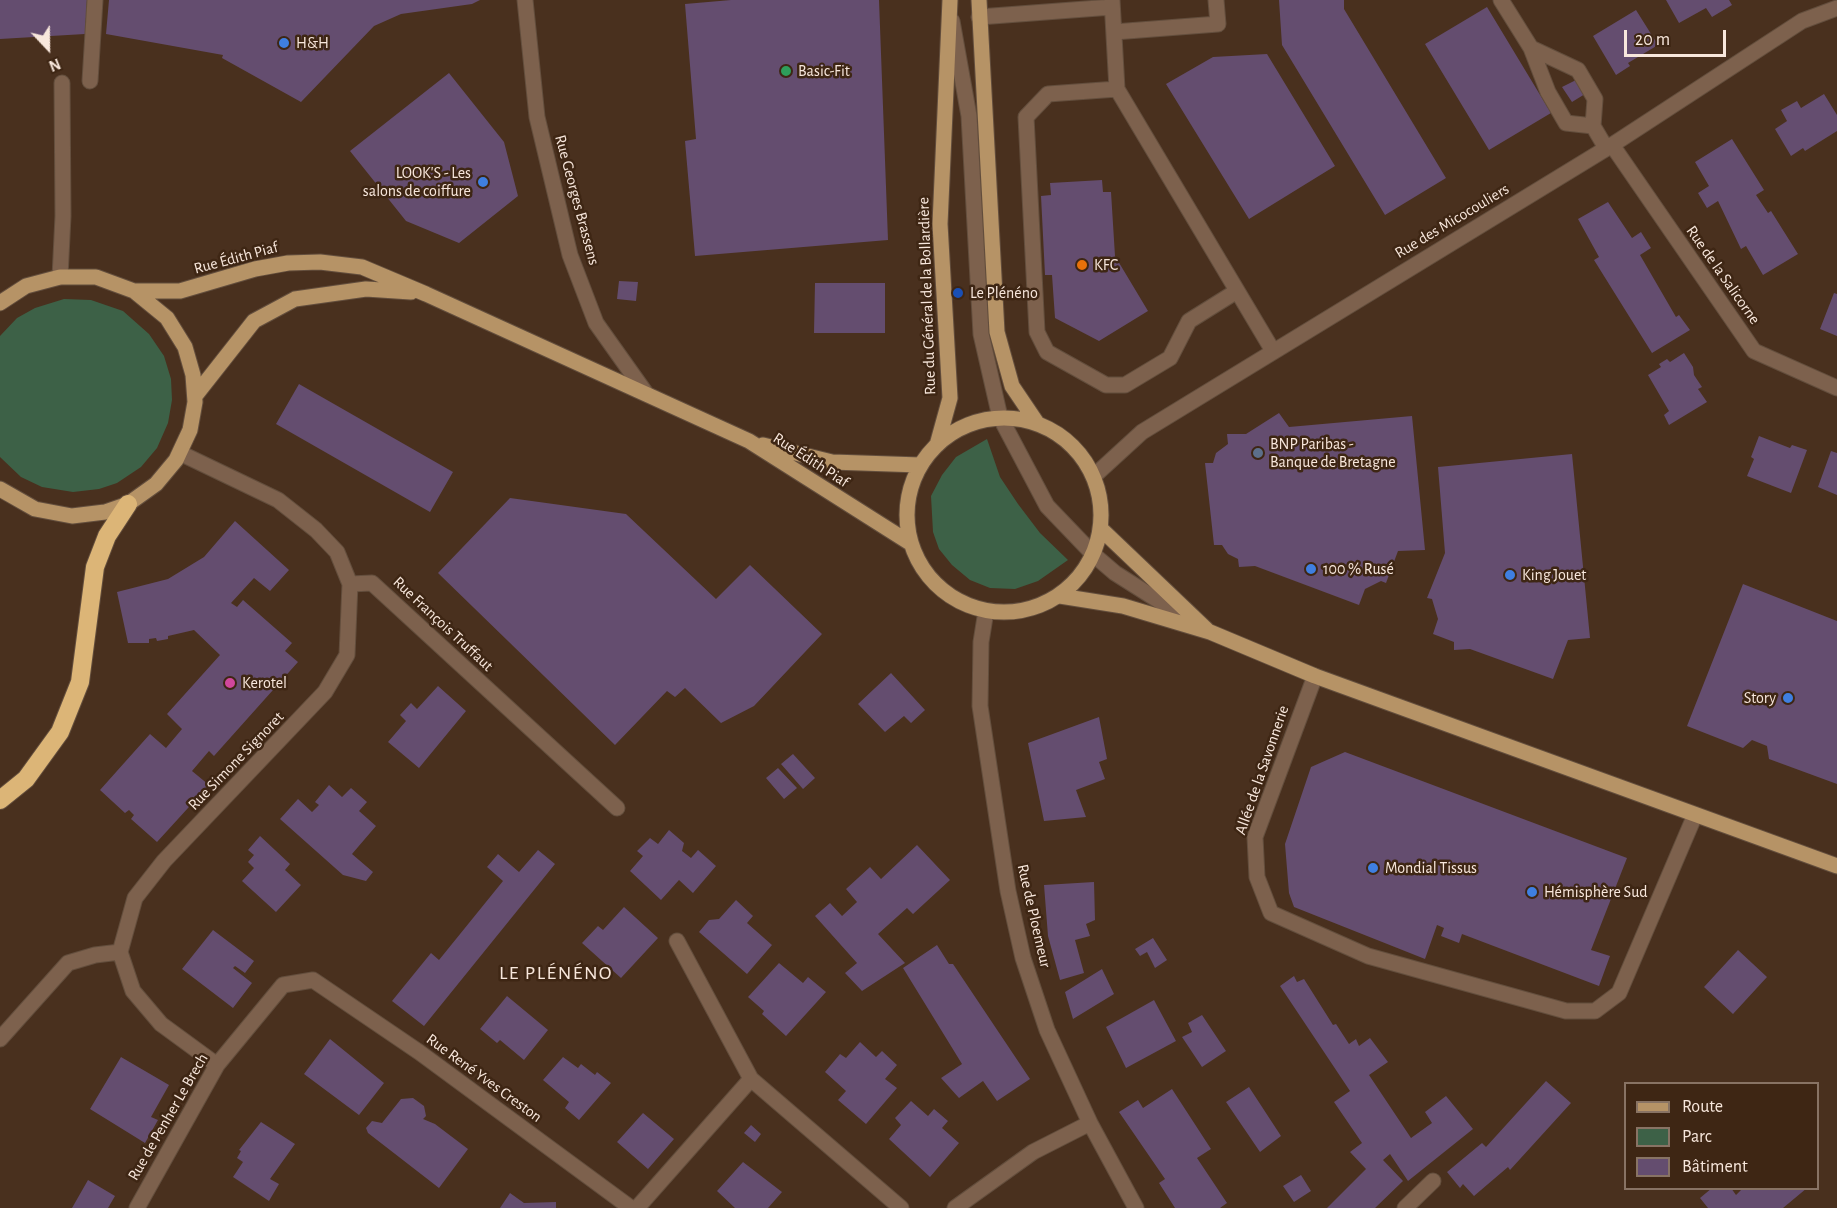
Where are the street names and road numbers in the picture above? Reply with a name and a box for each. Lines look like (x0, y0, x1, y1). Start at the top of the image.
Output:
street label: Rue Georges Brassens (550, 133, 604, 267)
street label: Rue des Micocouliers (1391, 179, 1513, 263)
street label: Rue du Général de la Bollardière (914, 197, 940, 395)
street label: Rue de la Salicorne (1682, 222, 1764, 328)
street label: Rue Édith Piaf (192, 238, 280, 278)
street label: Rue Édith Piaf (769, 428, 853, 492)
street label: Rue François Truffaut (389, 573, 497, 675)
street label: Allée de la Savonnerie (1231, 703, 1293, 837)
street label: Rue Simone Signoret (184, 708, 288, 814)
street label: Rue de Ploemeur (1013, 862, 1055, 970)
street label: Rue René Yves Creston (422, 1030, 546, 1126)
street label: Rue de Penher Le Brech (124, 1050, 212, 1184)

